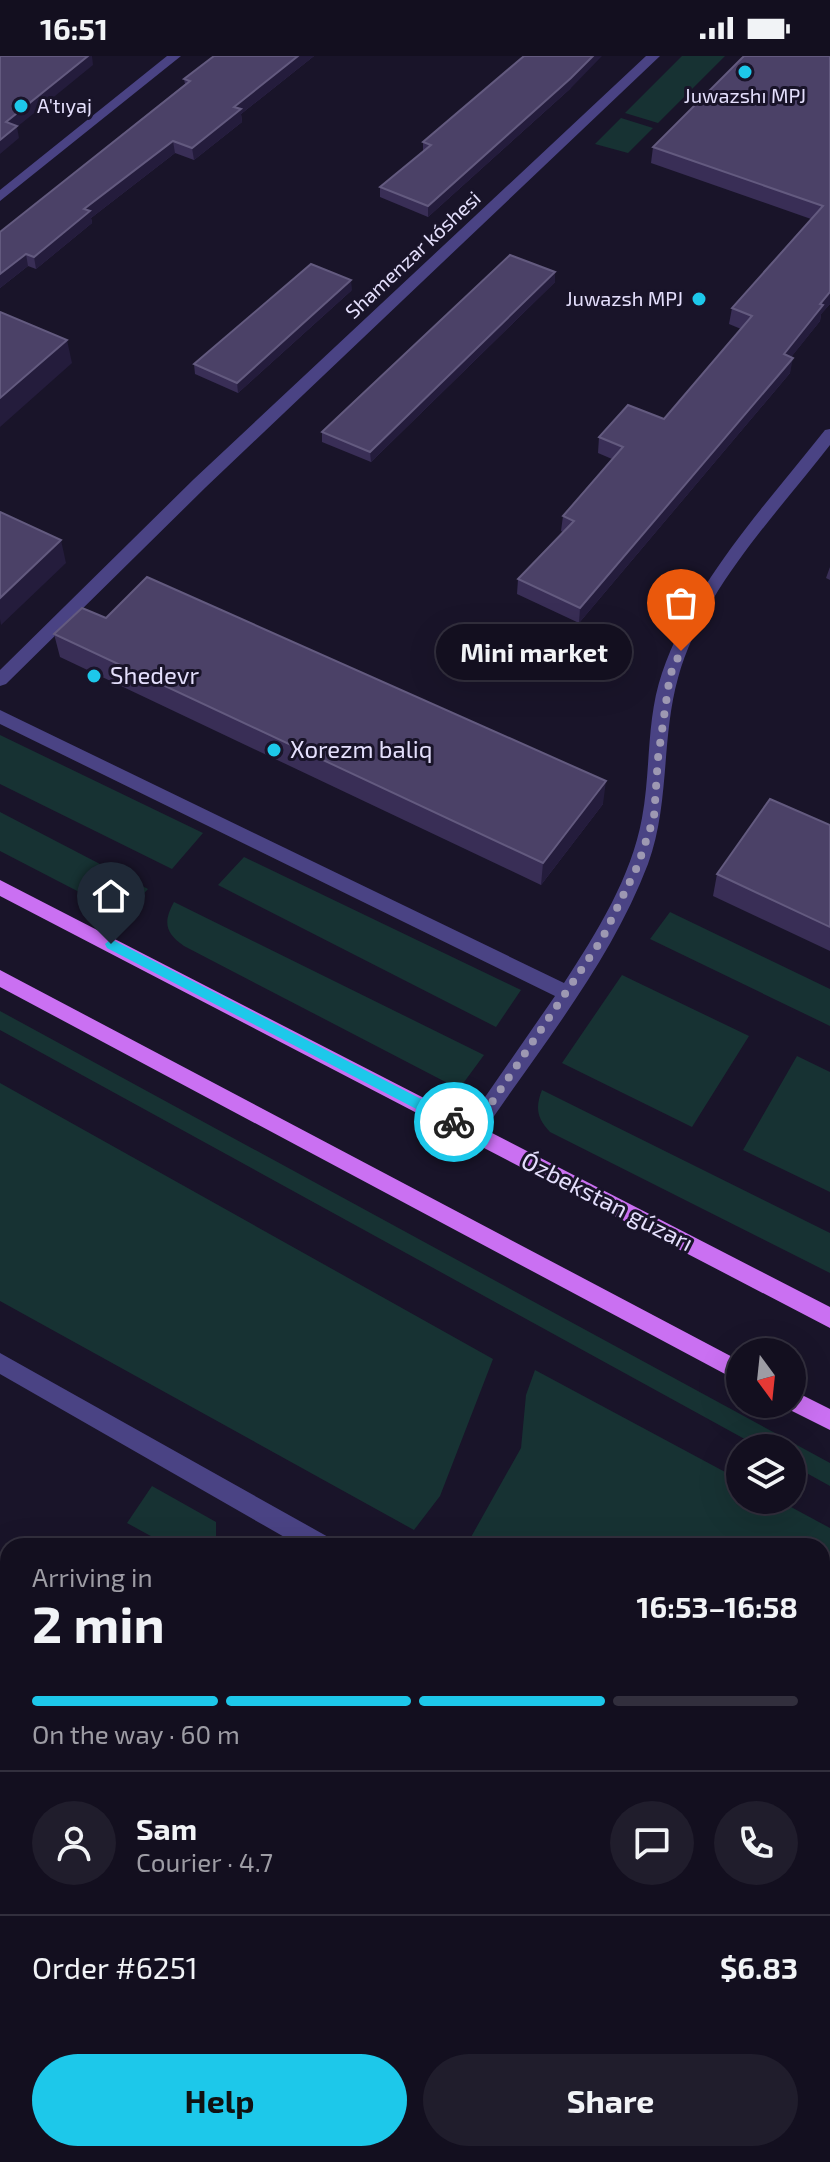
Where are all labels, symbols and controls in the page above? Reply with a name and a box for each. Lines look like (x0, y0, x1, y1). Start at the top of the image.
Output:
text: 16:51 (40, 10, 108, 46)
marker: Juwazshı MPJ (736, 63, 754, 81)
place label: Juwazshı MPJ (684, 83, 806, 107)
place label: A'tıyaj (37, 93, 92, 117)
marker: A'tıyaj (12, 97, 30, 115)
street label: Shamenzar kóshesi (340, 186, 485, 323)
place label: Juwazsh MPJ (566, 286, 683, 310)
marker: Juwazsh MPJ (690, 290, 708, 308)
pin (647, 569, 715, 651)
icon: bag (659, 581, 703, 625)
callout: Mini market (437, 623, 633, 679)
text: Mini market (460, 636, 608, 667)
place label: Shedevr (110, 660, 200, 689)
marker: Shedevr (85, 667, 103, 685)
place label: Xorezm baliq (290, 734, 432, 763)
marker: Xorezm baliq (265, 741, 283, 759)
pin (77, 862, 145, 944)
icon: home (89, 874, 133, 918)
courier (414, 1082, 494, 1162)
icon: bike (432, 1100, 476, 1144)
street label: Ózbekstan gúzarı (517, 1145, 698, 1256)
north arrow (726, 1338, 806, 1418)
map controls (726, 1338, 806, 1514)
button: layers (726, 1434, 806, 1514)
text: Arriving in (32, 1561, 153, 1592)
text: 16:53–16:58 (637, 1588, 798, 1624)
text: 2 min (32, 1591, 165, 1653)
text: On the way · 60 m (32, 1718, 240, 1749)
button: person (32, 1801, 116, 1885)
button: chat (610, 1801, 694, 1885)
button: phone (714, 1801, 798, 1885)
text: Sam (136, 1810, 197, 1846)
text: Courier · 4.7 (136, 1846, 273, 1877)
text: Order #6251 (32, 1949, 198, 1985)
text: $6.83 (720, 1949, 798, 1985)
button: Help (32, 2054, 407, 2146)
button: Share (423, 2054, 798, 2146)

